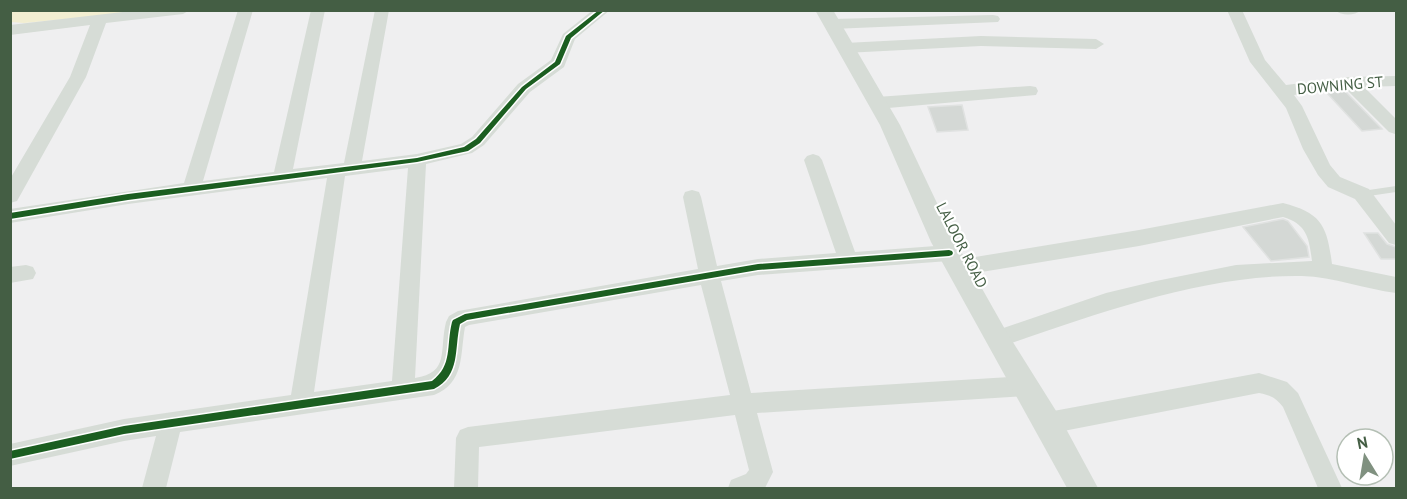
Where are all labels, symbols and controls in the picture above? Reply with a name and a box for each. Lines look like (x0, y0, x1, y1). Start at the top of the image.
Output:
street label: DOWNING ST (1296, 72, 1384, 98)
street label: LALOOR ROAD (932, 199, 992, 291)
north arrow (1335, 427, 1395, 487)
text: N (1355, 431, 1369, 453)

